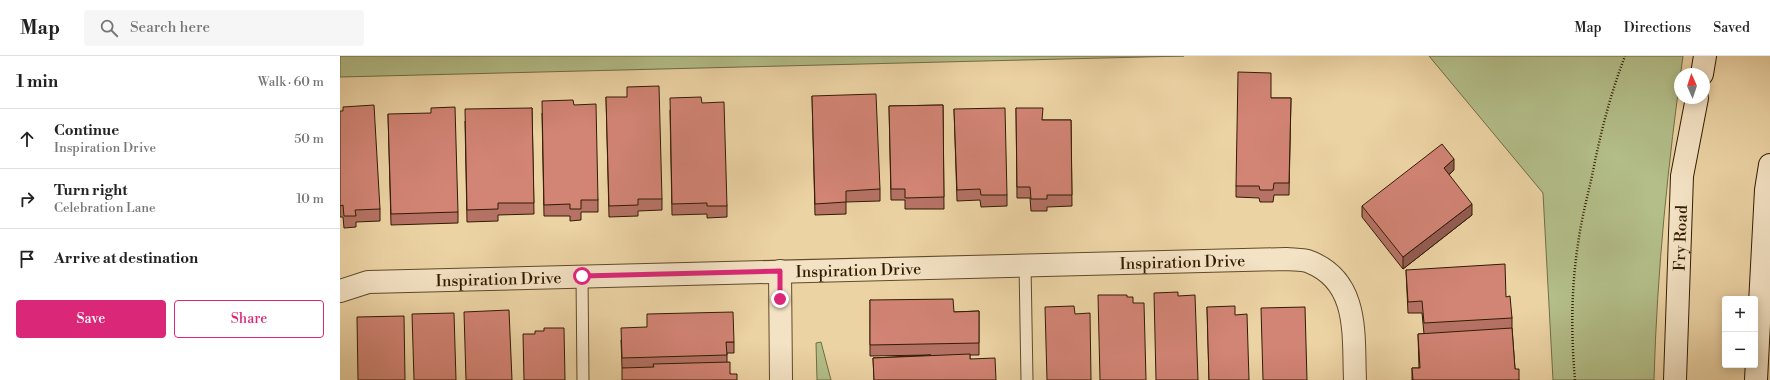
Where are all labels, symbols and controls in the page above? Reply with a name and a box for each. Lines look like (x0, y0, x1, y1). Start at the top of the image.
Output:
search box (84, 10, 364, 46)
text: Map (20, 16, 60, 40)
icon: search (98, 17, 120, 39)
text: Search here (130, 18, 210, 37)
text: Map (1574, 19, 1602, 37)
text: Directions (1624, 19, 1691, 37)
text: Saved (1713, 19, 1750, 37)
north arrow (1674, 68, 1710, 104)
text: 1 min (16, 71, 58, 93)
text: Walk · 60 m (258, 74, 324, 90)
text: Continue (54, 121, 119, 140)
icon: ahead (16, 128, 38, 150)
text: 50 m (294, 131, 324, 147)
text: Inspiration Drive (54, 140, 156, 156)
text: Turn right (54, 181, 128, 200)
icon: right (16, 188, 38, 210)
text: 10 m (296, 191, 324, 207)
text: Celebration Lane (54, 200, 156, 216)
street label: Fry Road (1670, 205, 1692, 271)
icon: arrive (16, 248, 38, 270)
text: Arrive at destination (54, 249, 198, 268)
street label: Inspiration Drive (1119, 251, 1245, 274)
street label: Inspiration Drive (795, 259, 922, 282)
route start (573, 267, 591, 285)
street label: Inspiration Drive (435, 268, 562, 291)
route end (771, 290, 789, 308)
map controls (1722, 296, 1758, 368)
button: + (1722, 296, 1758, 332)
button: Save (16, 300, 166, 338)
button: Share (174, 300, 324, 338)
button: − (1722, 332, 1758, 368)

